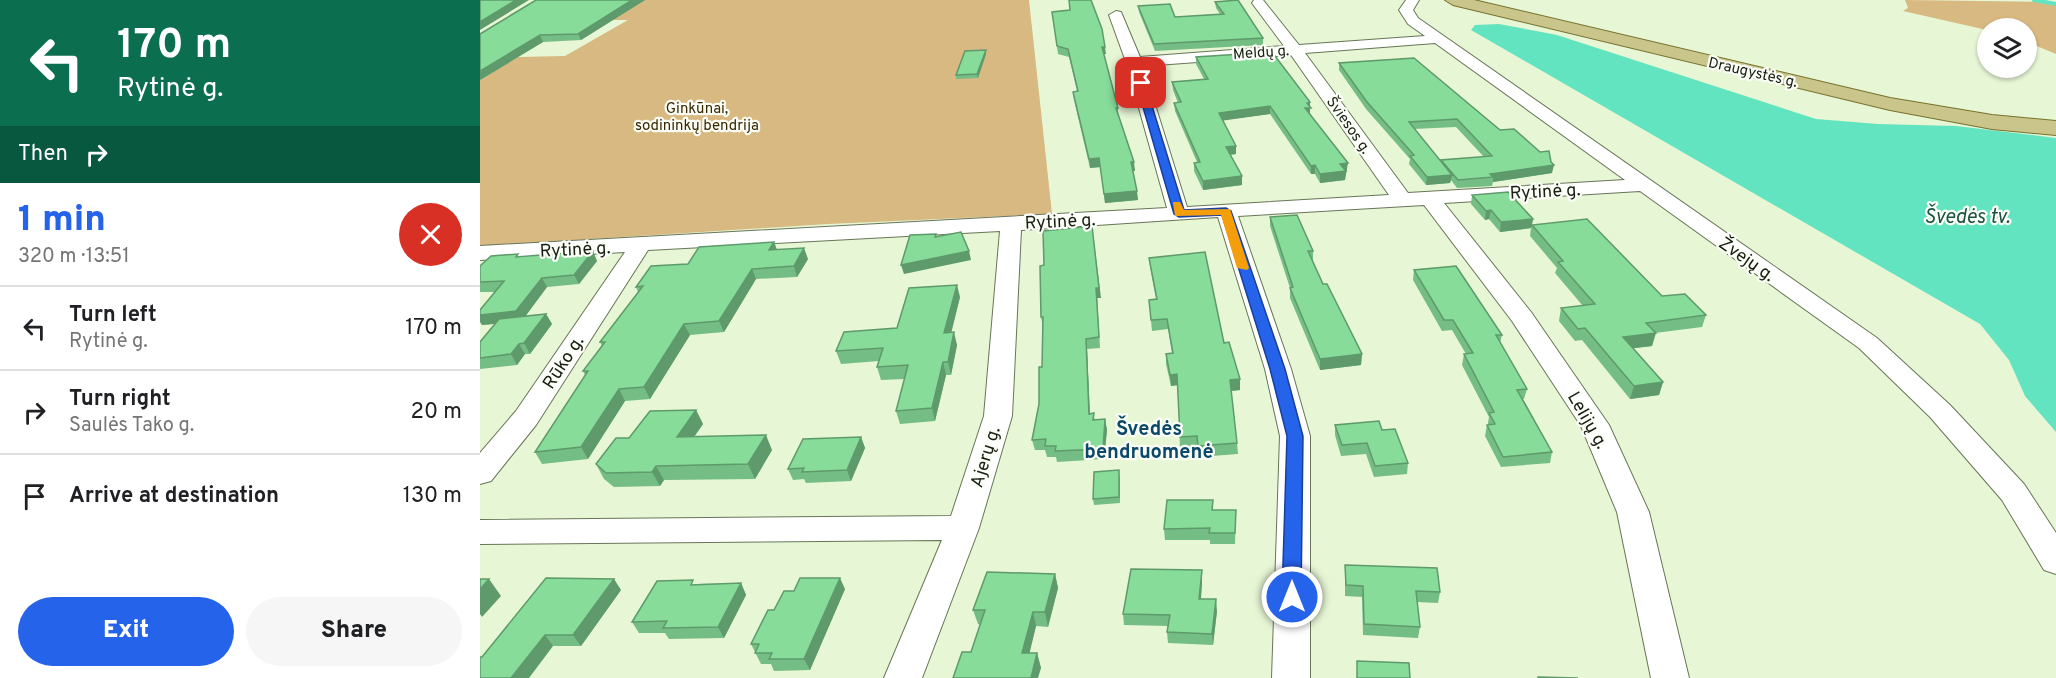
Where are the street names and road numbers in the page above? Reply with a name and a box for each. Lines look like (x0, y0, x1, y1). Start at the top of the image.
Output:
street label: Meldų g. (1232, 42, 1290, 65)
street label: Draugystės g. (1706, 54, 1799, 93)
street label: Šviesos g. (1321, 92, 1376, 158)
street label: Rytinė g. (1509, 179, 1581, 206)
street label: Rytinė g. (1024, 209, 1096, 236)
street label: Žvejų g. (1714, 231, 1780, 288)
street label: Rytinė g. (539, 237, 611, 264)
street label: Rūko g. (538, 332, 590, 394)
street label: Lelijų g. (1561, 388, 1612, 454)
street label: Ajerų g. (966, 424, 1007, 491)

